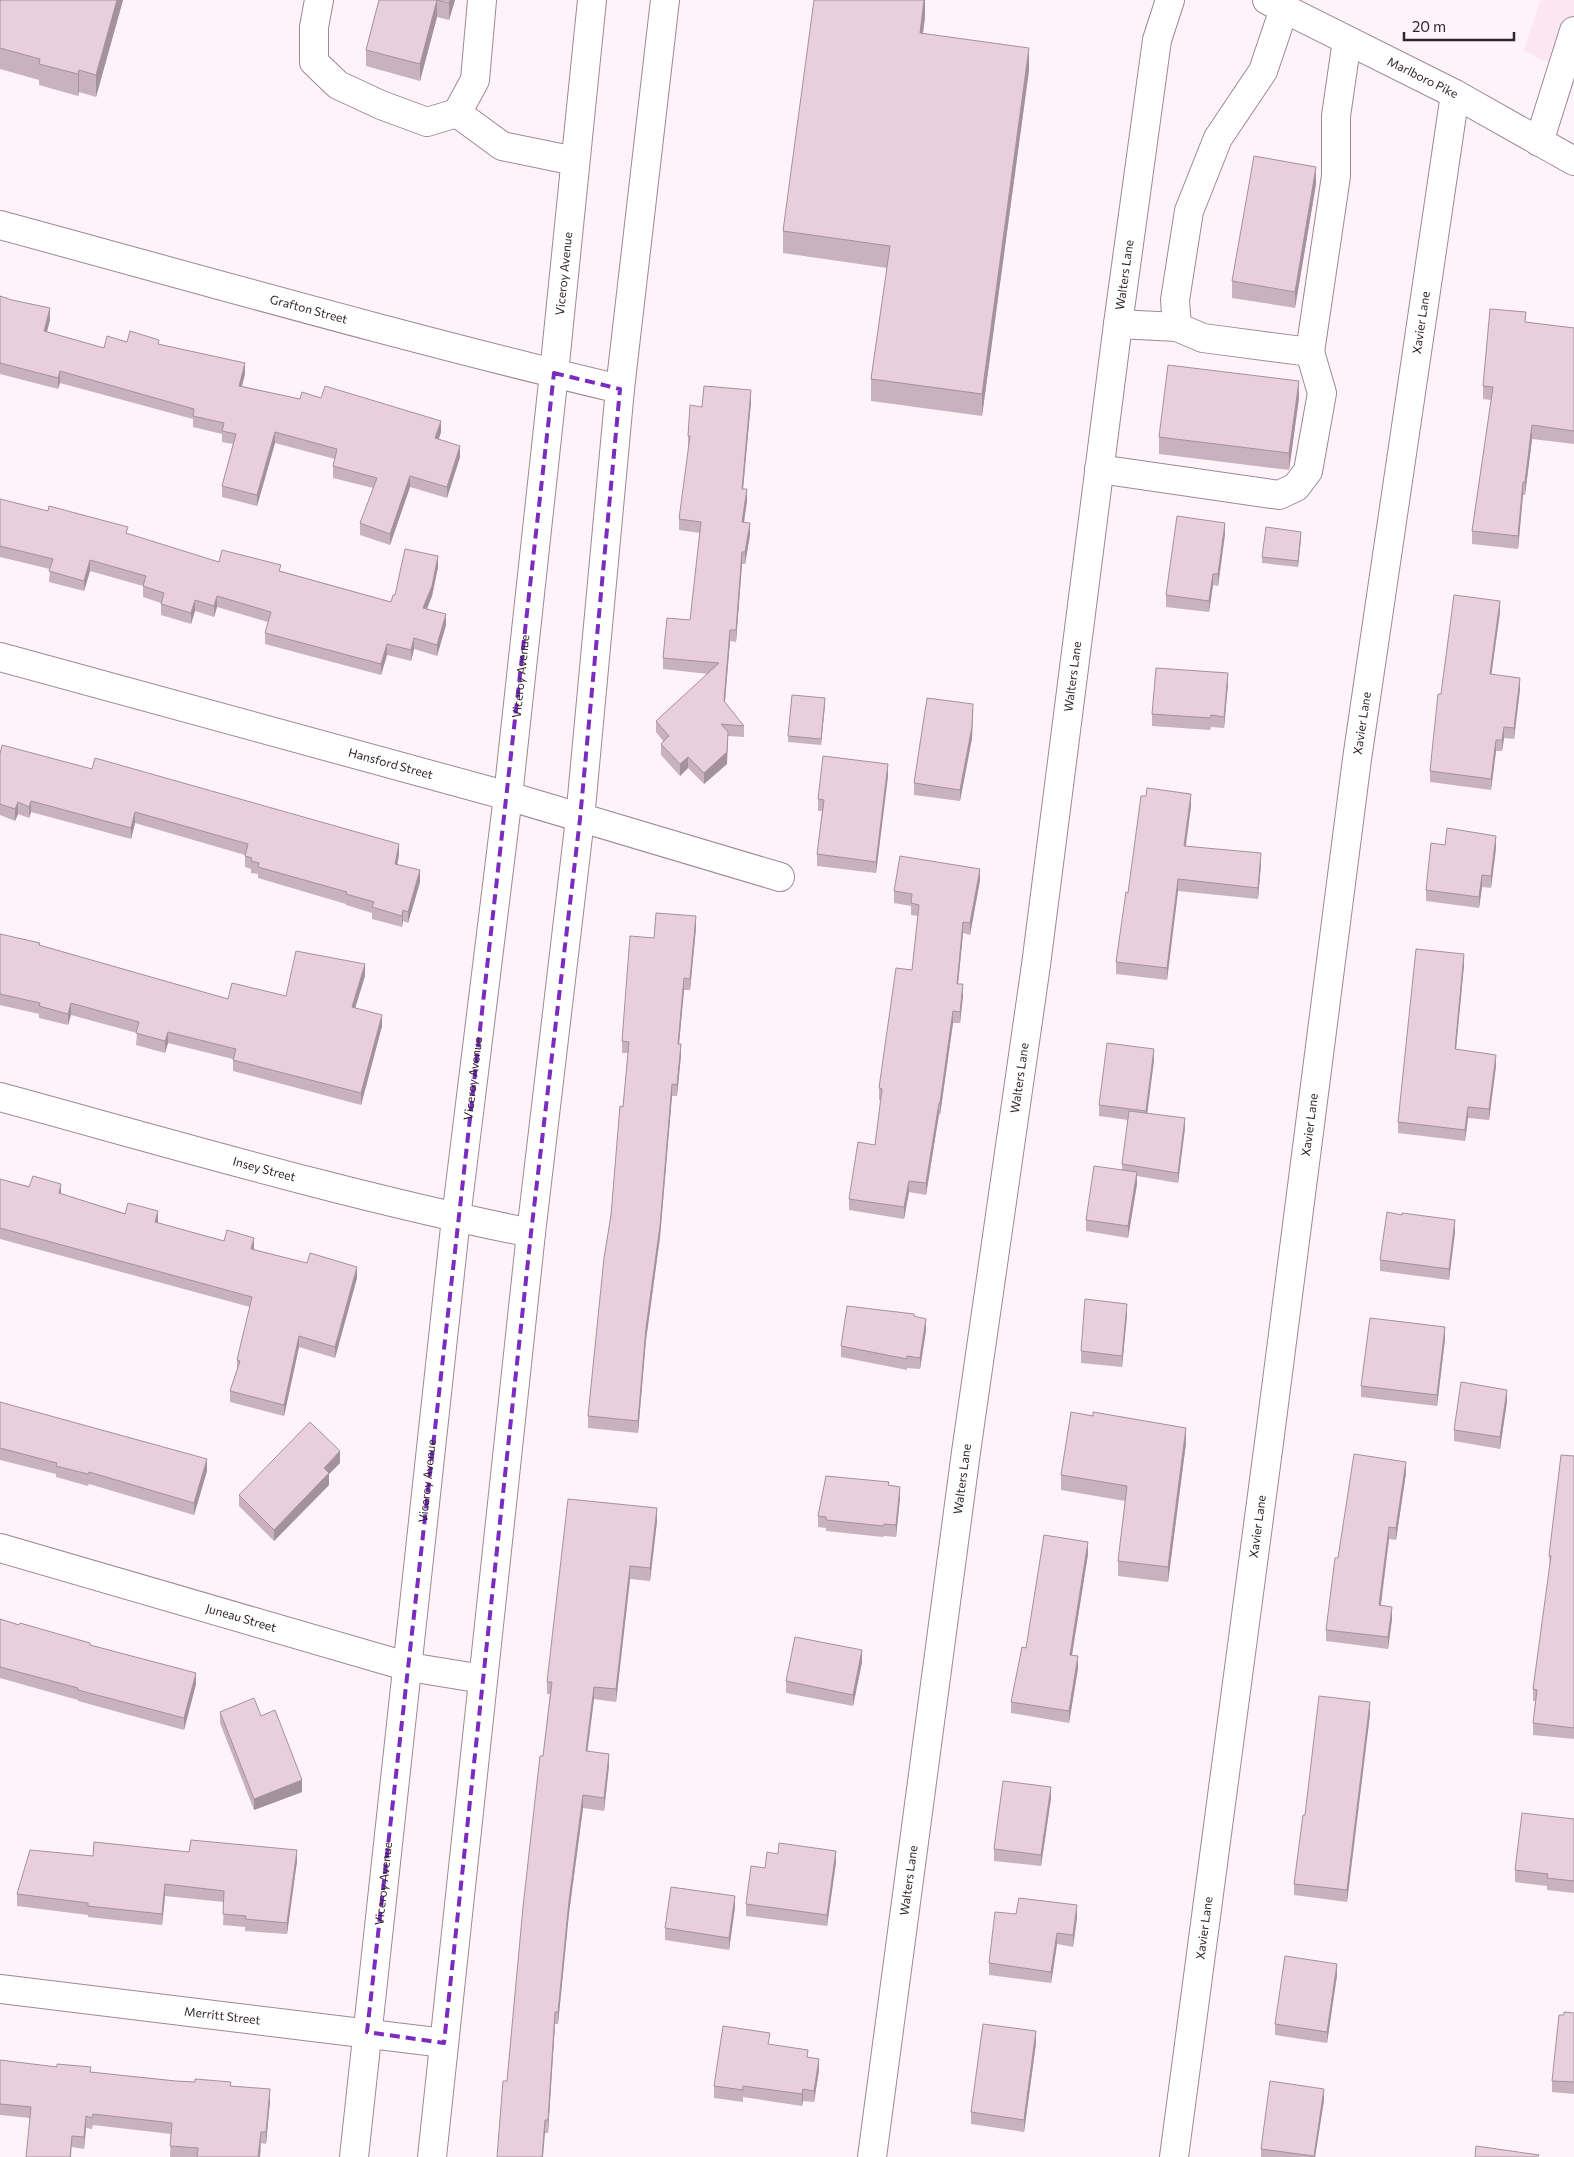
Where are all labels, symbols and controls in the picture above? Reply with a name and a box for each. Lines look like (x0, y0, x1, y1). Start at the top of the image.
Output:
scale bar (1404, 10, 1514, 42)
text: 20 m (1412, 17, 1446, 35)
street label: Marlboro Pike (1385, 53, 1461, 100)
street label: Viceroy Avenue (552, 231, 574, 316)
street label: Walters Lane (1112, 239, 1136, 311)
street label: Xavier Lane (1409, 290, 1432, 355)
street label: Grafton Street (269, 291, 349, 326)
street label: Viceroy Avenue (509, 634, 531, 719)
street label: Walters Lane (1060, 640, 1083, 713)
street label: Xavier Lane (1350, 691, 1373, 756)
street label: Hansford Street (347, 745, 435, 781)
street label: Viceroy Avenue (460, 1036, 484, 1121)
street label: Walters Lane (1007, 1042, 1031, 1114)
street label: Xavier Lane (1298, 1092, 1320, 1157)
street label: Insey Street (232, 1153, 297, 1183)
street label: Viceroy Avenue (415, 1438, 438, 1523)
street label: Walters Lane (950, 1443, 973, 1515)
street label: Xavier Lane (1246, 1494, 1268, 1559)
street label: Juneau Street (204, 1600, 278, 1634)
street label: Viceroy Avenue (371, 1841, 394, 1926)
street label: Walters Lane (896, 1844, 920, 1916)
street label: Xavier Lane (1192, 1896, 1215, 1960)
street label: Merritt Street (184, 2003, 261, 2027)

